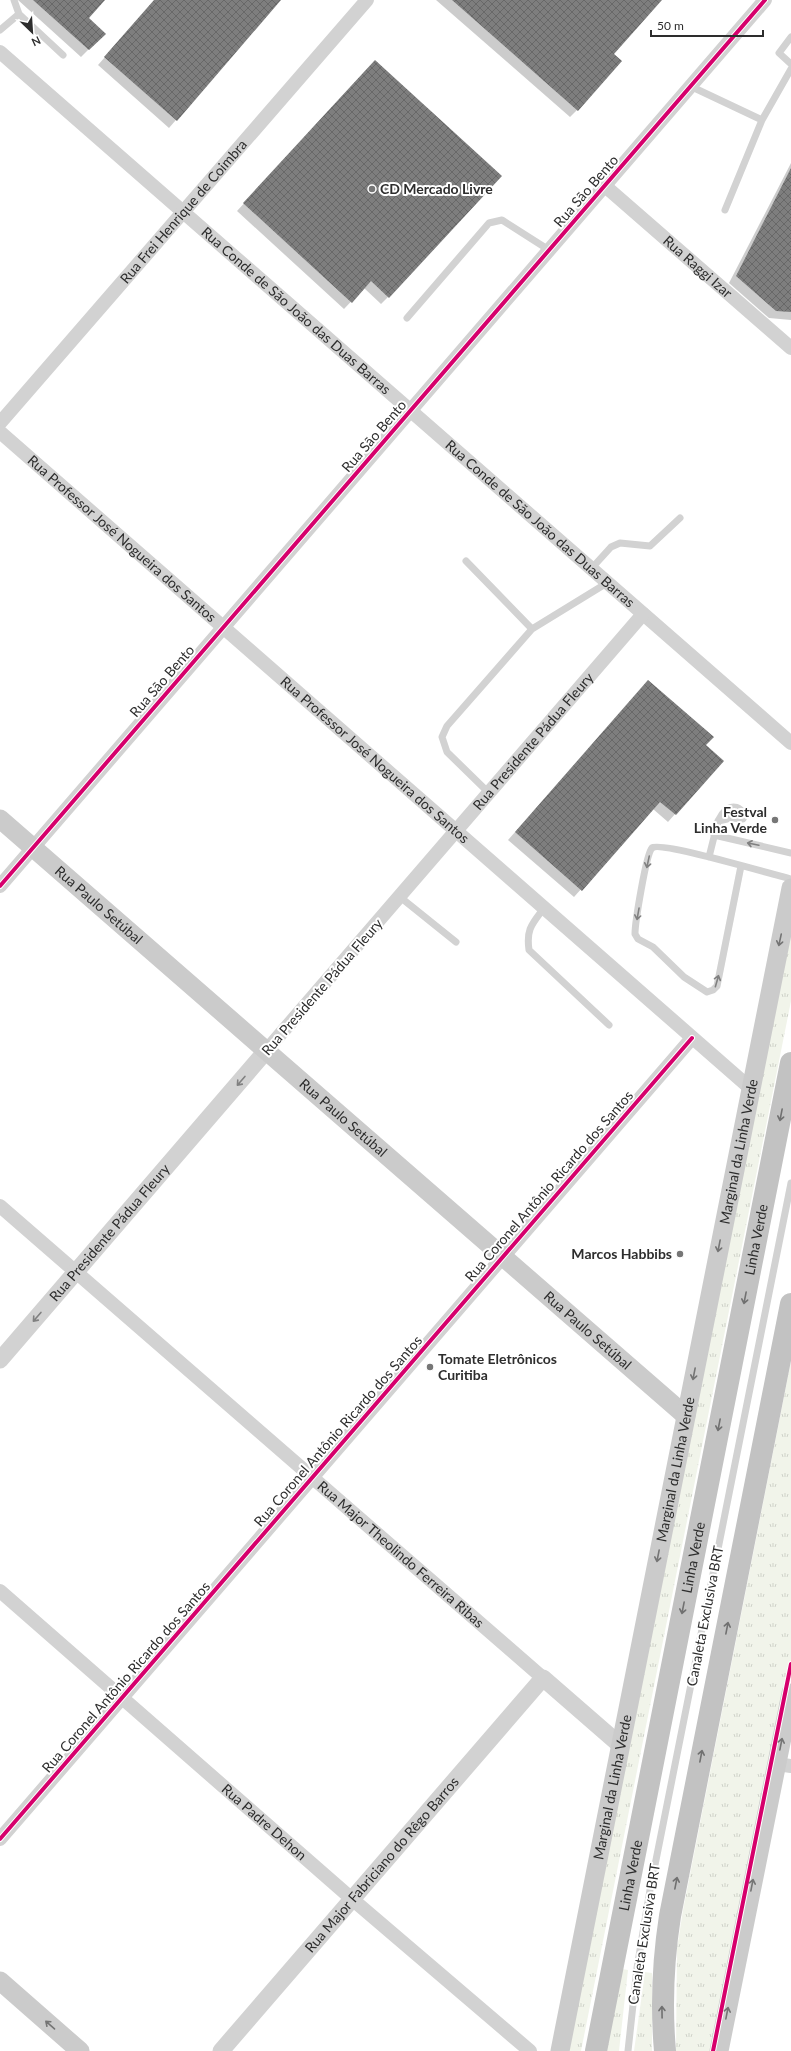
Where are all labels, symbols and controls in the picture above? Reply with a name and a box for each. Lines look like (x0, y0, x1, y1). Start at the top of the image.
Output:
north arrow (12, 12, 52, 52)
scale bar (651, 12, 763, 38)
text: 50 m (657, 18, 684, 33)
text: N (30, 34, 43, 49)
street label: Rua Frei Henrique de Coimbra (116, 136, 250, 287)
street label: Rua São Bento (550, 151, 622, 230)
place label: CD Mercado Livre (380, 180, 493, 197)
marker: CD Mercado Livre (367, 184, 377, 194)
street label: Rua Conde de São João das Duas Barras (198, 223, 394, 397)
street label: Rua Raggi Izar (660, 232, 736, 301)
street label: Rua São Bento (338, 396, 410, 475)
street label: Rua Conde de São João das Duas Barras (442, 436, 638, 611)
street label: Rua Professor José Nogueira dos Santos (24, 451, 220, 625)
street label: Rua São Bento (126, 641, 198, 720)
street label: Rua Presidente Pádua Fleury (469, 668, 597, 813)
street label: Rua Professor José Nogueira dos Santos (277, 672, 473, 847)
place label: Festval Linha Verde (694, 803, 768, 836)
marker: Festval Linha Verde (770, 815, 780, 825)
one-way arrow (747, 839, 760, 847)
one-way arrow (643, 855, 651, 868)
street label: Rua Paulo Setúbal (52, 862, 146, 947)
one-way arrow (633, 907, 641, 920)
street label: Rua Presidente Pádua Fleury (258, 914, 386, 1059)
one-way arrow (776, 933, 784, 946)
one-way arrow (714, 975, 721, 988)
street label: Rua Paulo Setúbal (296, 1075, 391, 1160)
one-way arrow (236, 1076, 245, 1086)
street label: Marginal da Linha Verde (715, 1077, 761, 1226)
street label: Rua Coronel Antônio Ricardo dos Santos (461, 1087, 636, 1285)
one-way arrow (776, 1108, 784, 1121)
street label: Rua Presidente Pádua Fleury (45, 1160, 174, 1305)
street label: Linha Verde (740, 1202, 771, 1277)
one-way arrow (715, 1239, 723, 1252)
place label: Marcos Habbibs (571, 1245, 672, 1262)
marker: Marcos Habbibs (675, 1249, 685, 1259)
street label: Rua Paulo Setúbal (541, 1287, 635, 1373)
one-way arrow (740, 1291, 748, 1304)
one-way arrow (33, 1312, 42, 1322)
street label: Rua Coronel Antônio Ricardo dos Santos (250, 1332, 425, 1530)
place label: Tomate Eletrônicos Curitiba (438, 1350, 557, 1383)
marker: Tomate Eletrônicos Curitiba (425, 1362, 435, 1372)
one-way arrow (690, 1367, 698, 1380)
street label: Marginal da Linha Verde (652, 1395, 698, 1543)
one-way arrow (715, 1418, 723, 1431)
street label: Rua Major Theolindo Ferreira Ribas (314, 1477, 488, 1631)
street label: Linha Verde (678, 1520, 708, 1594)
street label: Canaleta Exclusiva BRT (683, 1544, 727, 1688)
one-way arrow (653, 1549, 661, 1562)
street label: Rua Coronel Antônio Ricardo dos Santos (38, 1578, 213, 1776)
one-way arrow (679, 1601, 687, 1614)
one-way arrow (723, 1622, 731, 1635)
street label: Marginal da Linha Verde (589, 1713, 635, 1861)
one-way arrow (777, 1738, 785, 1751)
one-way arrow (698, 1750, 706, 1763)
street label: Rua Major Fabriciano do Rêgo Barros (301, 1773, 462, 1956)
street label: Rua Padre Dehon (219, 1780, 310, 1863)
street label: Linha Verde (615, 1838, 645, 1912)
street label: Canaleta Exclusiva BRT (624, 1861, 663, 2006)
one-way arrow (672, 1877, 680, 1890)
one-way arrow (749, 1879, 757, 1892)
one-way arrow (659, 2006, 666, 2019)
one-way arrow (723, 2007, 731, 2020)
one-way arrow (45, 2021, 56, 2030)

